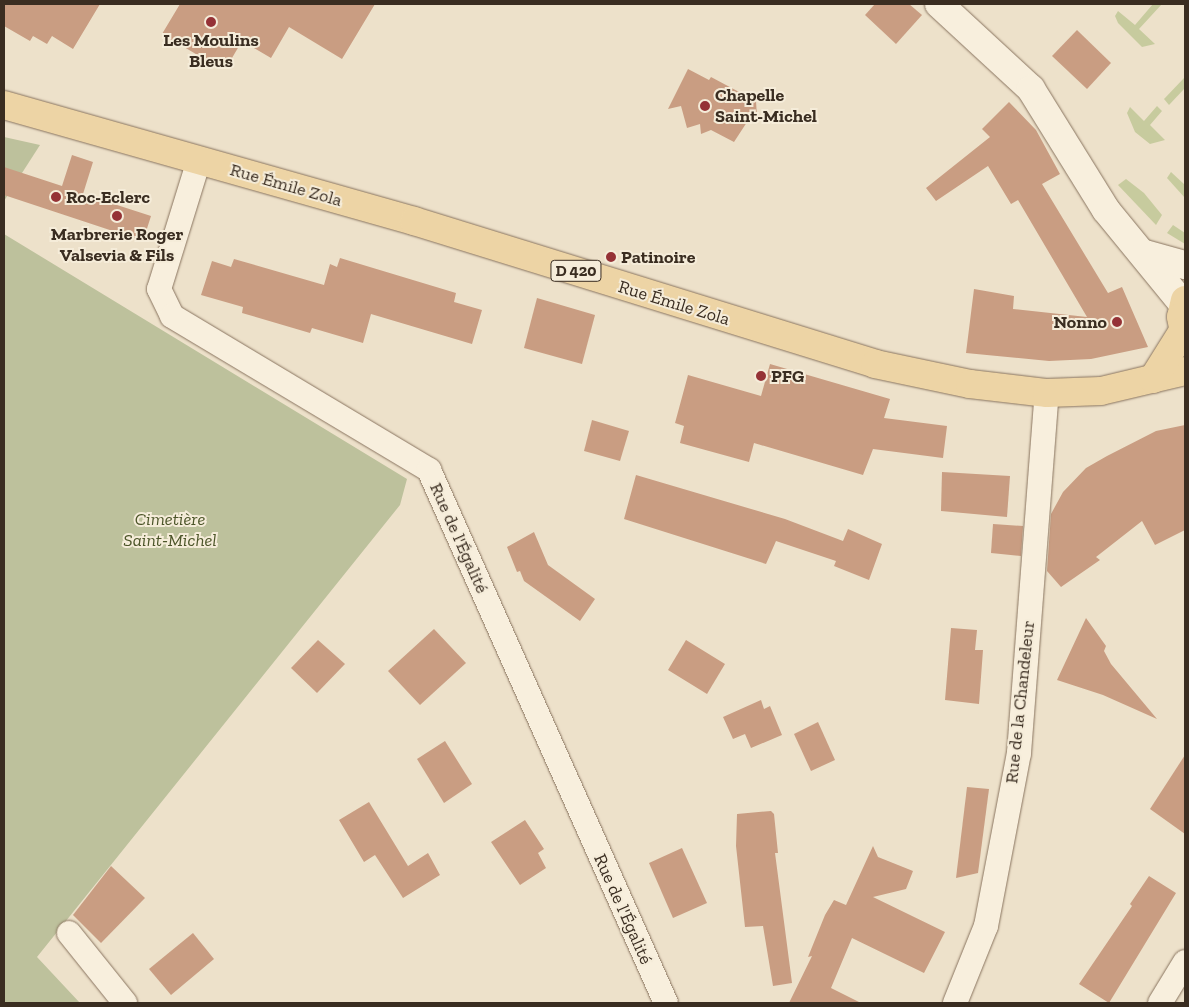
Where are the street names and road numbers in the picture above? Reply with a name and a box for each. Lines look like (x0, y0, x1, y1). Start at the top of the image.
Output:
street label: Rue Émile Zola (228, 159, 344, 211)
road number: D 420 (550, 258, 602, 284)
street label: Rue Émile Zola (616, 276, 732, 330)
street label: Rue de l'Égalité (425, 480, 493, 596)
street label: Rue de la Chandeleur (1001, 619, 1039, 785)
street label: Rue de l'Égalité (589, 851, 657, 967)

